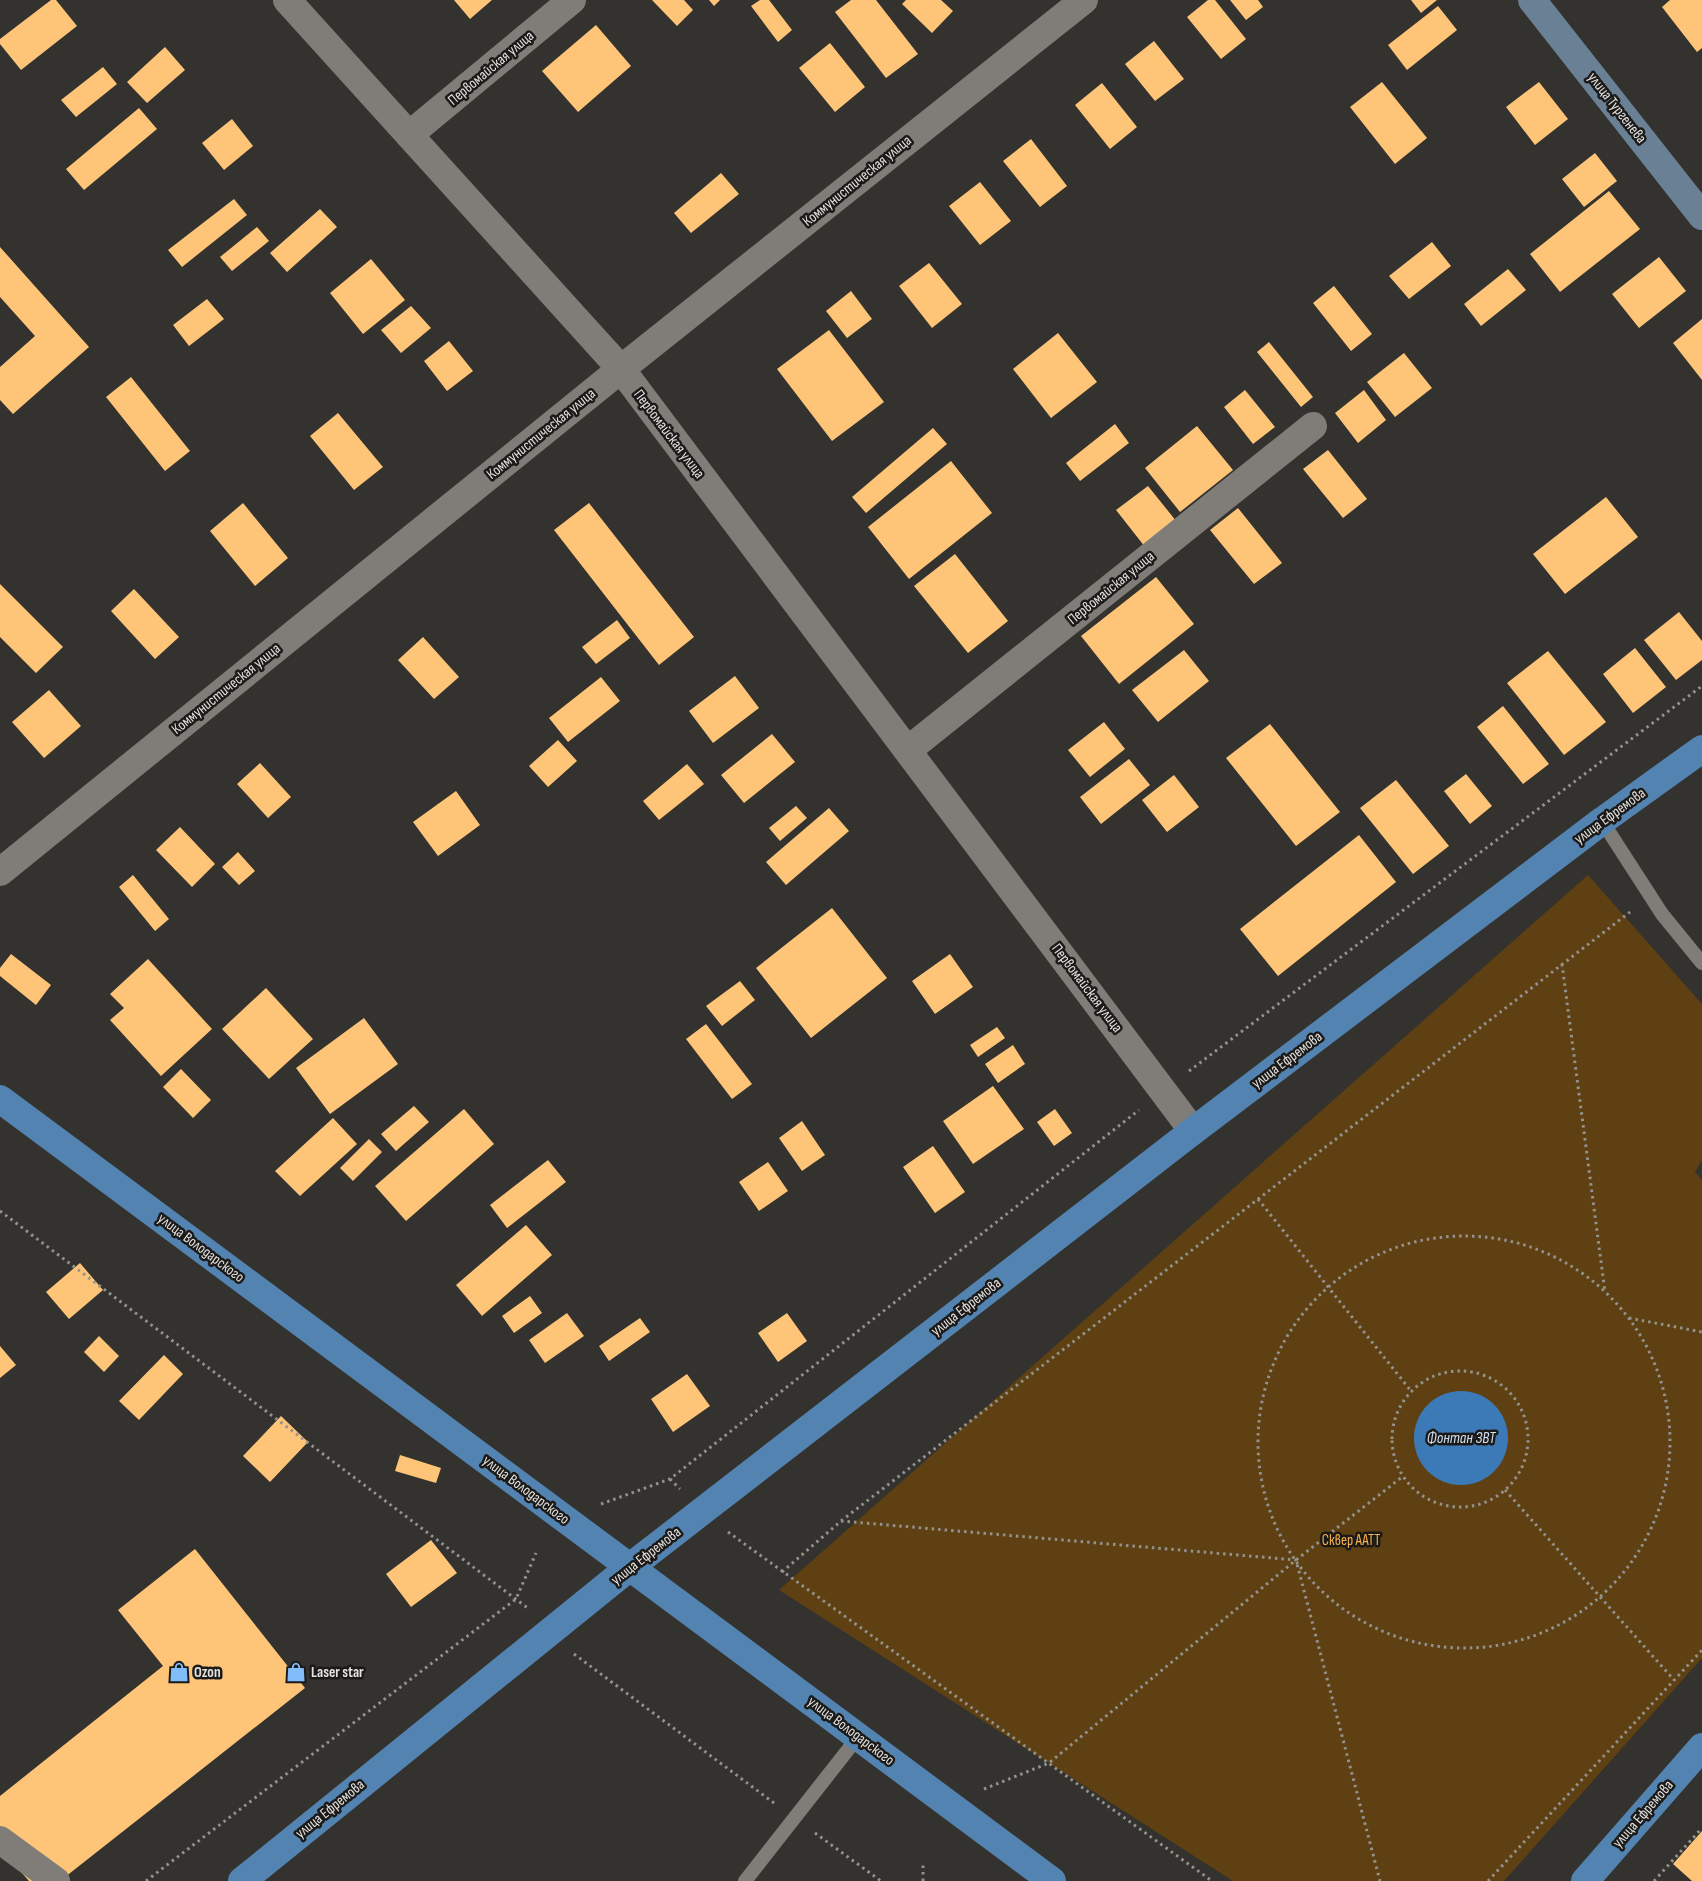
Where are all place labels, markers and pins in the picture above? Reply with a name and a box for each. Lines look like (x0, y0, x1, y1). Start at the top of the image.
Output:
shop icon: Ozon (168, 1661, 190, 1683)
shop icon: Laser star (285, 1661, 307, 1683)
place label: Ozon (194, 1663, 221, 1682)
place label: Laser star (311, 1663, 364, 1682)

